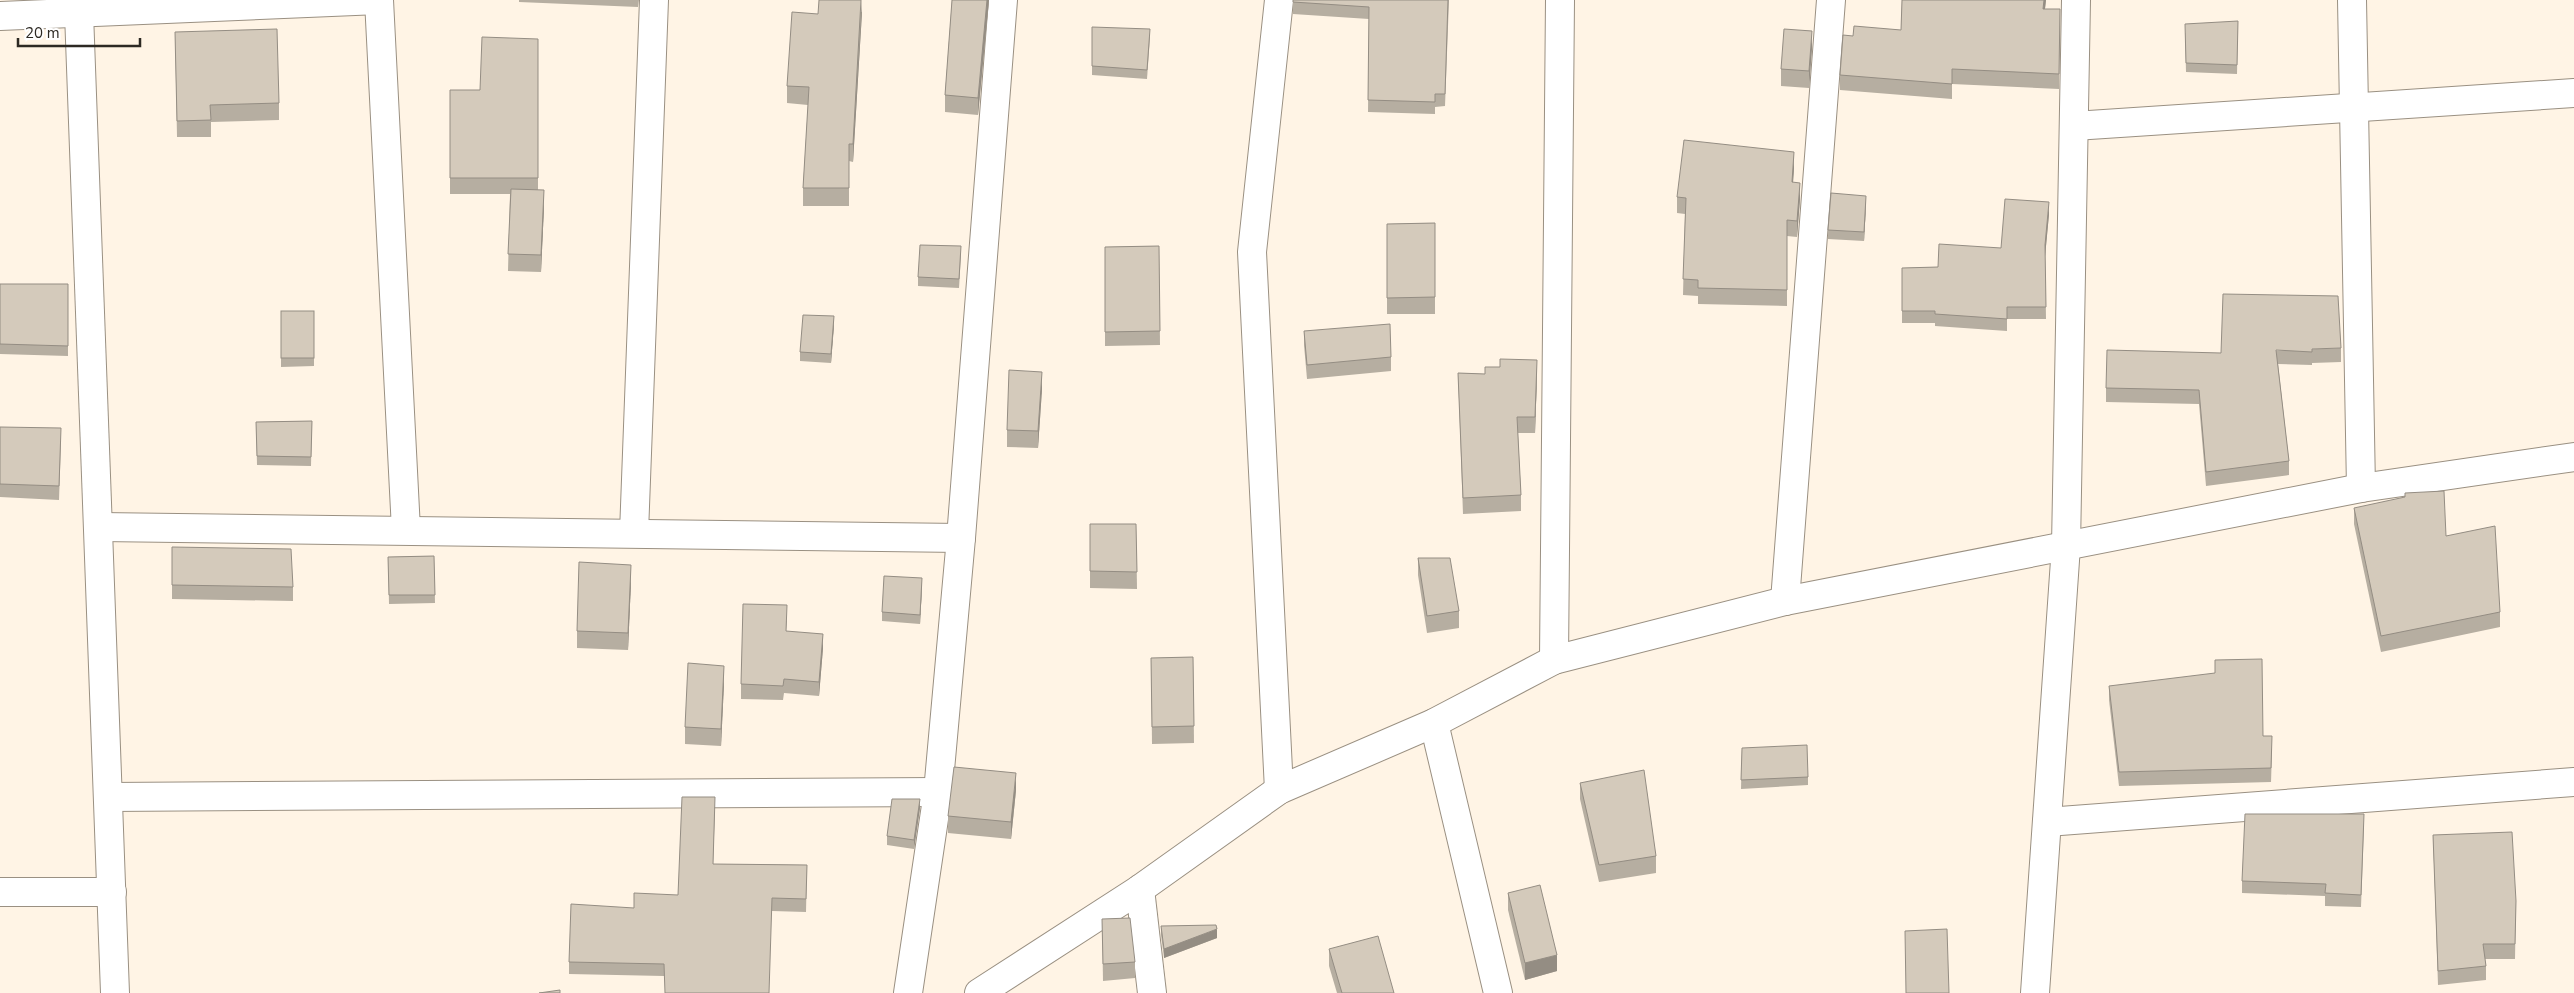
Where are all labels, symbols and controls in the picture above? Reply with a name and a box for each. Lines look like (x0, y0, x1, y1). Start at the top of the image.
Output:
scale bar (18, 15, 140, 47)
text: 20 m (25, 23, 60, 43)

